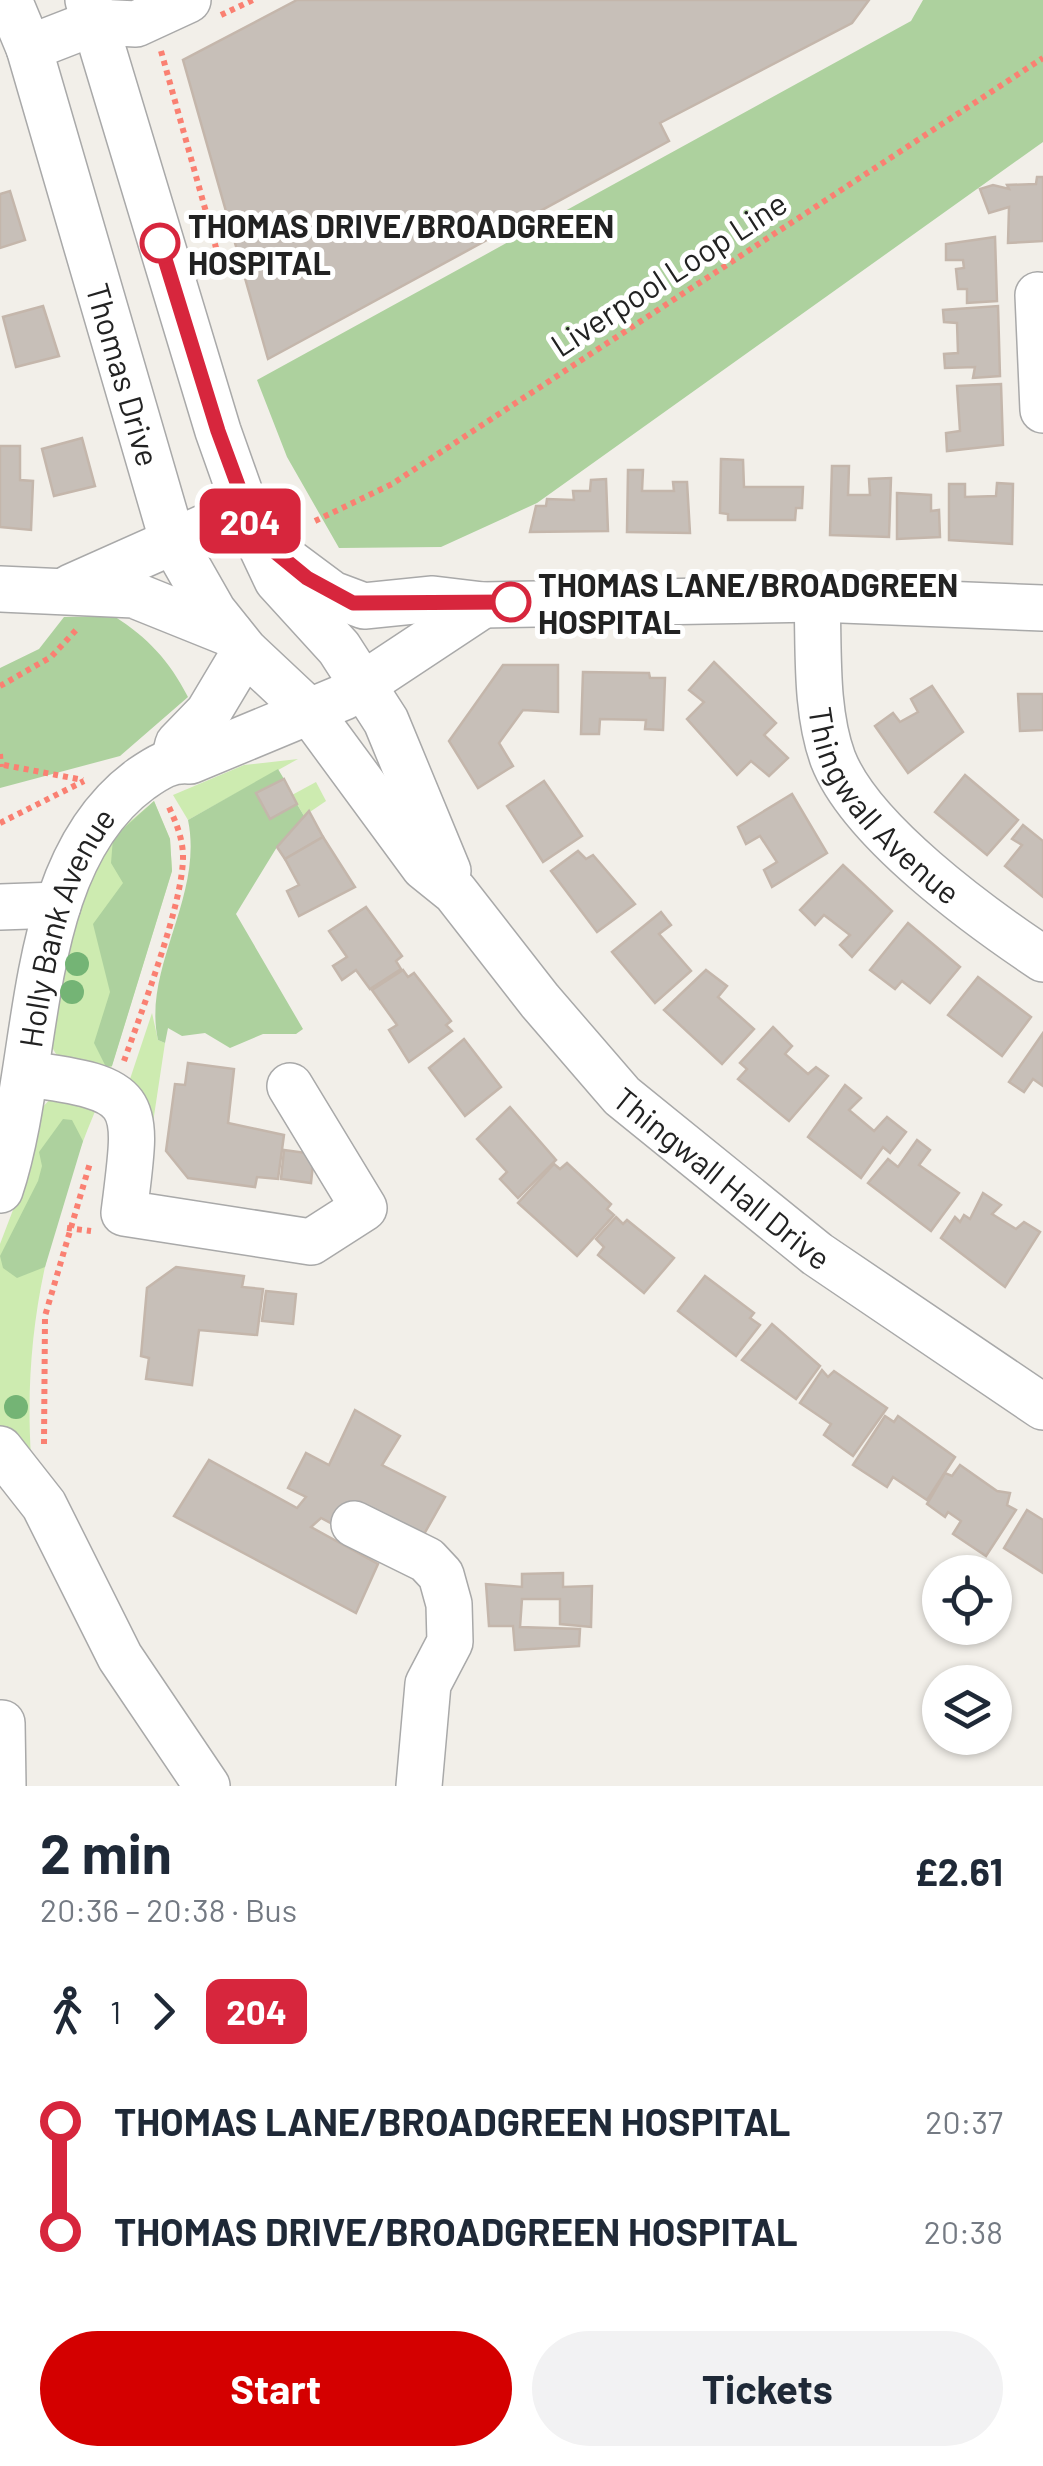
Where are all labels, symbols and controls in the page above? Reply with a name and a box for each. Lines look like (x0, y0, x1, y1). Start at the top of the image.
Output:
street label: Liverpool Loop Line (543, 183, 793, 363)
place label: THOMAS DRIVE/BROADGREEN HOSPITAL (188, 206, 614, 281)
marker: THOMAS DRIVE/BROADGREEN HOSPITAL (141, 224, 179, 262)
street label: Thomas Drive (79, 279, 169, 470)
line badge: 204 (192, 488, 308, 554)
text: 204 (220, 500, 280, 542)
place label: THOMAS LANE/BROADGREEN HOSPITAL (538, 565, 958, 640)
marker: THOMAS LANE/BROADGREEN HOSPITAL (492, 583, 530, 621)
street label: Thingwall Avenue (802, 704, 968, 911)
street label: Holly Bank Avenue (10, 799, 122, 1050)
street label: Thingwall Hall Drive (606, 1078, 838, 1277)
map controls (922, 1555, 1012, 1755)
button: locate (922, 1555, 1012, 1645)
button: layers (922, 1665, 1012, 1755)
text: 2 min (40, 1819, 172, 1885)
text: £2.61 (915, 1848, 1003, 1894)
text: 20:36 – 20:38 · Bus (40, 1890, 297, 1928)
icon: walk (40, 1984, 95, 2039)
icon: forward (136, 1984, 191, 2039)
text: 204 (226, 1990, 287, 2032)
text: 1 (110, 1992, 121, 2030)
text: THOMAS LANE/BROADGREEN HOSPITAL (114, 2098, 790, 2144)
text: 20:37 (925, 2102, 1003, 2140)
text: THOMAS DRIVE/BROADGREEN HOSPITAL (114, 2208, 798, 2254)
text: 20:38 (924, 2212, 1003, 2250)
button: Start (40, 2331, 512, 2446)
button: Tickets (532, 2331, 1003, 2446)

